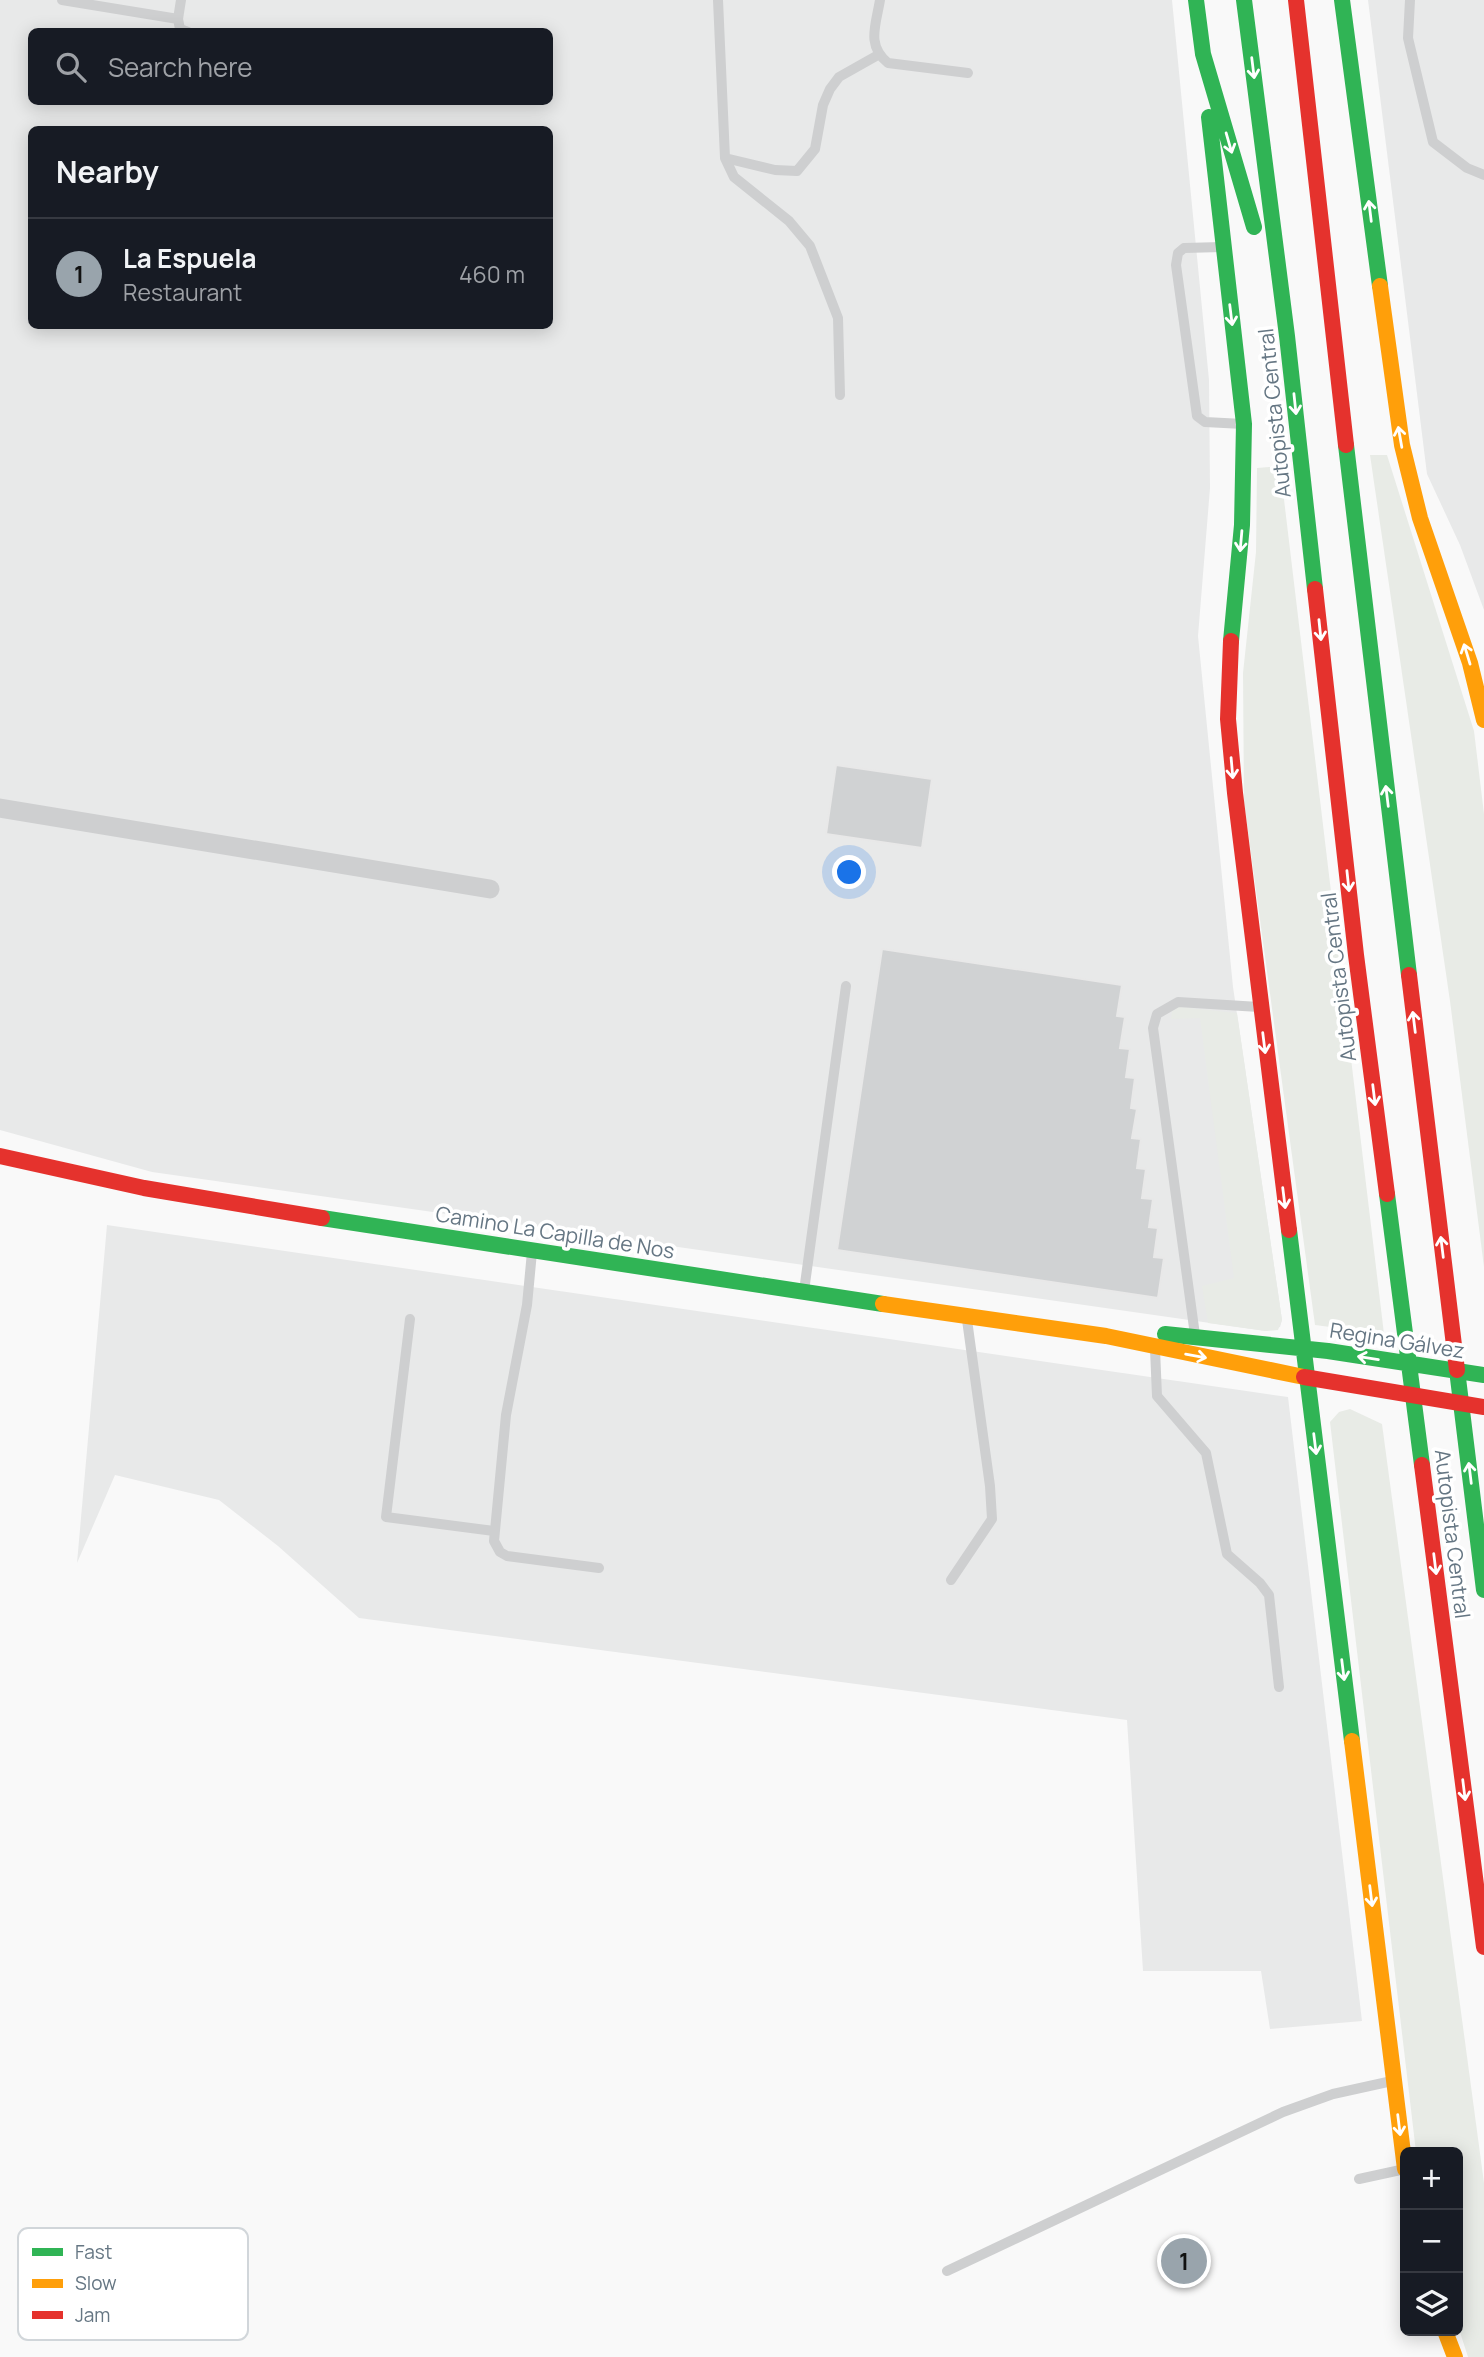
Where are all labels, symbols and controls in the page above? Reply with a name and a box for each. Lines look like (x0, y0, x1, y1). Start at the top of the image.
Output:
search box (28, 28, 553, 105)
icon: search (52, 48, 90, 86)
text: Search here (108, 49, 253, 85)
one-way arrow (1246, 56, 1259, 79)
one-way arrow (1223, 132, 1236, 154)
text: Nearby (56, 151, 159, 192)
one-way arrow (1363, 200, 1376, 223)
text: La Espuela (123, 240, 257, 276)
text: 1 (74, 258, 84, 290)
text: 460 m (459, 258, 525, 290)
text: Restaurant (123, 276, 242, 308)
one-way arrow (1225, 303, 1238, 325)
street label: Autopista Central (1251, 327, 1297, 499)
one-way arrow (1289, 392, 1302, 415)
one-way arrow (1393, 426, 1406, 449)
one-way arrow (1234, 529, 1247, 552)
one-way arrow (1314, 618, 1327, 641)
one-way arrow (1460, 643, 1473, 665)
one-way arrow (1226, 756, 1239, 779)
one-way arrow (1380, 785, 1393, 808)
your location (832, 855, 866, 889)
one-way arrow (1342, 869, 1355, 892)
street label: Autopista Central (1314, 891, 1362, 1063)
one-way arrow (1408, 1011, 1421, 1033)
one-way arrow (1258, 1031, 1271, 1054)
one-way arrow (1368, 1084, 1381, 1106)
one-way arrow (1277, 1186, 1290, 1209)
street label: Camino La Capilla de Nos (434, 1199, 677, 1265)
one-way arrow (1436, 1237, 1449, 1259)
street label: Regina Gálvez (1328, 1316, 1467, 1364)
one-way arrow (1185, 1350, 1207, 1363)
one-way arrow (1357, 1351, 1380, 1364)
one-way arrow (1308, 1433, 1321, 1455)
street label: Autopista Central (1429, 1448, 1477, 1620)
one-way arrow (1463, 1462, 1476, 1485)
one-way arrow (1428, 1552, 1441, 1575)
one-way arrow (1336, 1658, 1349, 1681)
one-way arrow (1457, 1778, 1470, 1801)
one-way arrow (1364, 1884, 1377, 1907)
one-way arrow (1393, 2113, 1406, 2136)
map controls (1400, 2147, 1463, 2336)
button: + (1400, 2147, 1463, 2210)
button: − (1400, 2210, 1463, 2273)
legend (18, 2228, 248, 2340)
pin: 1 (1161, 2235, 1207, 2287)
text: Fast (75, 2239, 112, 2265)
text: Slow (75, 2270, 117, 2296)
button: layers (1400, 2273, 1463, 2336)
text: Jam (75, 2302, 110, 2328)

